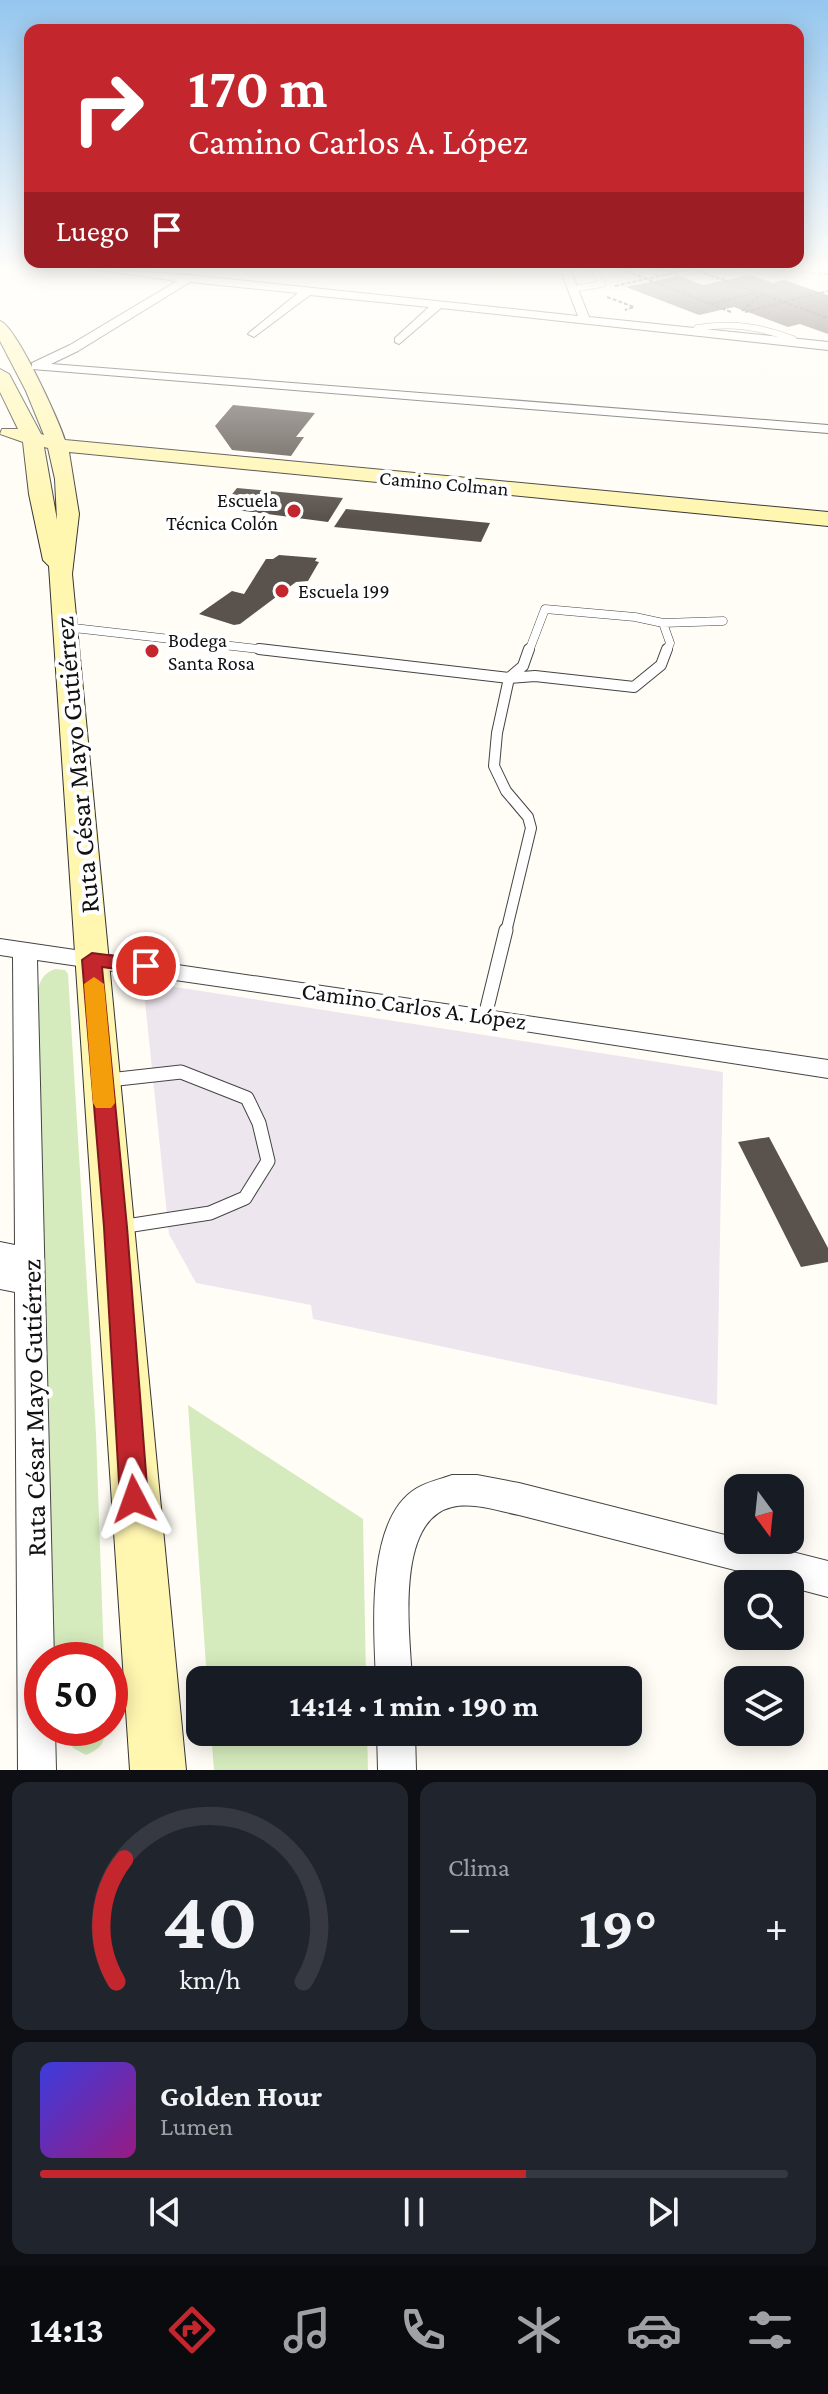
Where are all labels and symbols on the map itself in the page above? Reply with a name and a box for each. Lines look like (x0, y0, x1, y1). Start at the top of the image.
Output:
street label: Camino Colman (378, 466, 510, 500)
place label: Escuela Técnica Colón (166, 489, 278, 534)
marker: Escuela Técnica Colón (285, 502, 303, 520)
place label: Escuela 199 (298, 580, 390, 602)
marker: Escuela 199 (273, 582, 291, 600)
street label: Ruta César Mayo Gutiérrez (48, 615, 105, 915)
place label: Bodega Santa Rosa (168, 629, 255, 674)
marker: Bodega Santa Rosa (143, 642, 161, 660)
pin (112, 932, 180, 1000)
street label: Camino Carlos A. López (300, 976, 528, 1035)
street label: Ruta César Mayo Gutiérrez (15, 1259, 52, 1557)
position arrow (92, 1457, 176, 1541)
north arrow (724, 1474, 804, 1554)
speed limit sign: 50 (24, 1642, 128, 1746)

